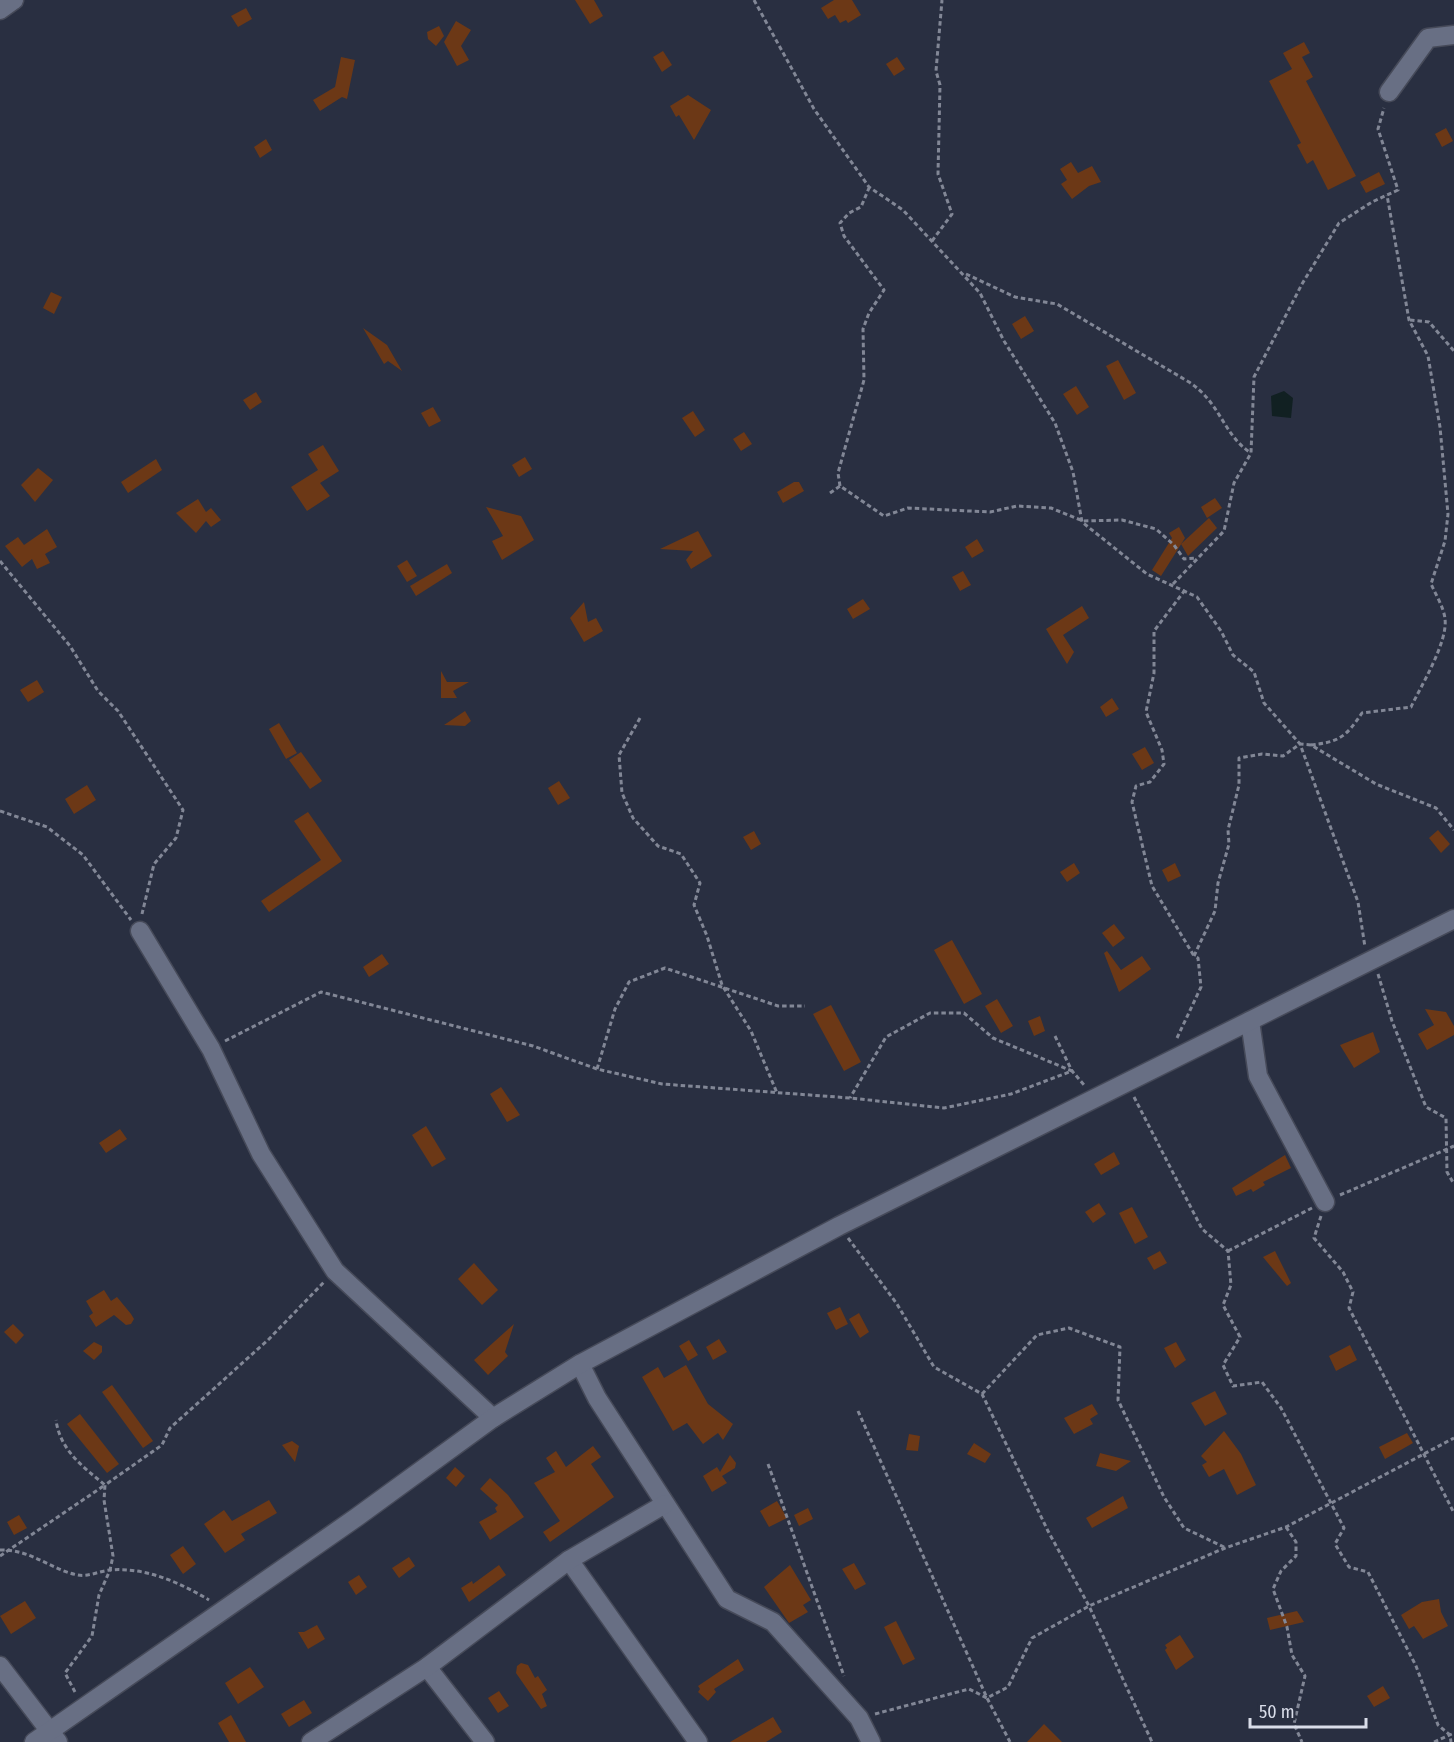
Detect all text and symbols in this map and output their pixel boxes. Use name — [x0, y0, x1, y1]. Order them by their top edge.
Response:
scale bar — [1250, 1691, 1366, 1729]
text: 50 m — [1259, 1701, 1295, 1723]

